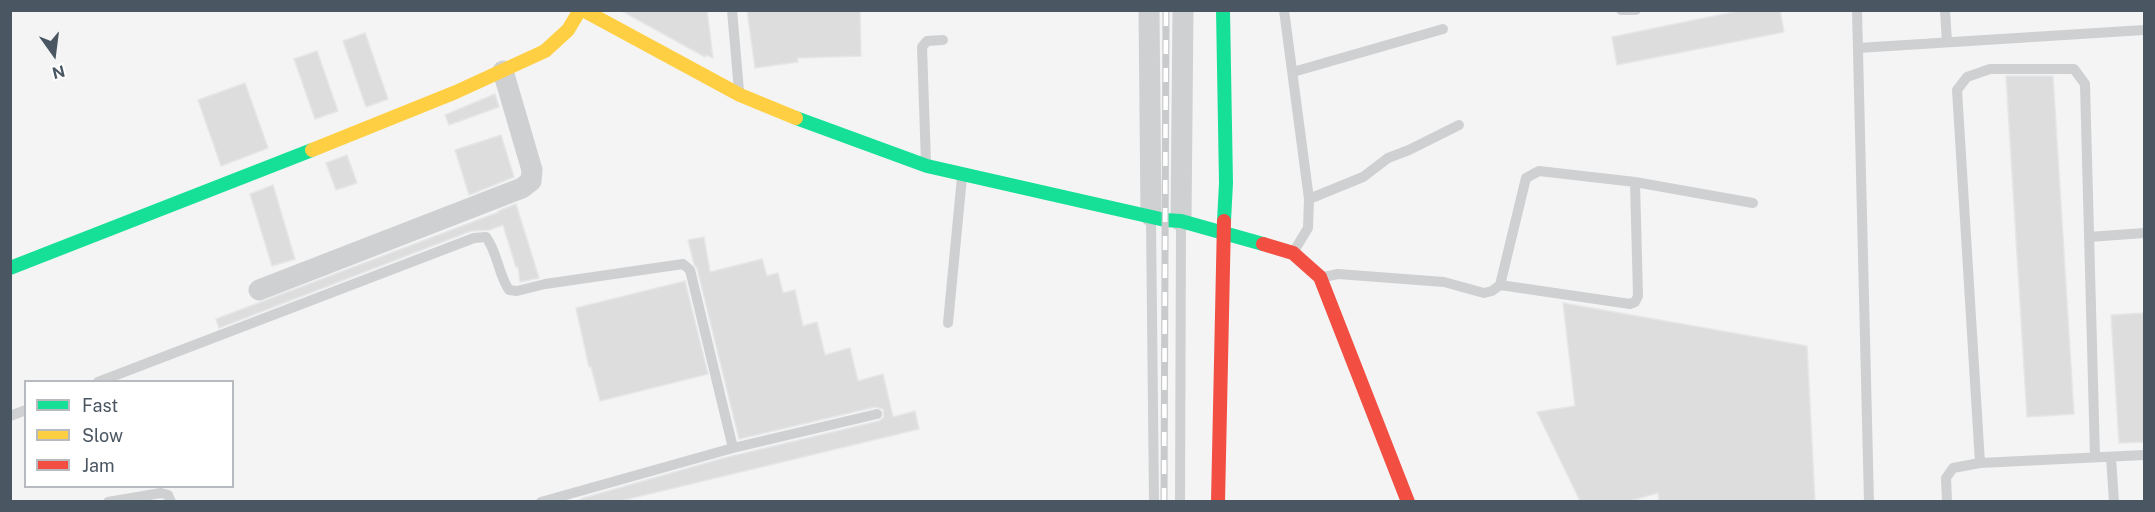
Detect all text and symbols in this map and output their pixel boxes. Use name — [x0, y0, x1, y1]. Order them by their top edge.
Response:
north arrow — [24, 24, 84, 84]
text: N — [50, 61, 67, 83]
legend — [24, 380, 234, 488]
text: Fast — [82, 395, 118, 416]
text: Slow — [82, 425, 123, 446]
text: Jam — [82, 455, 115, 476]

